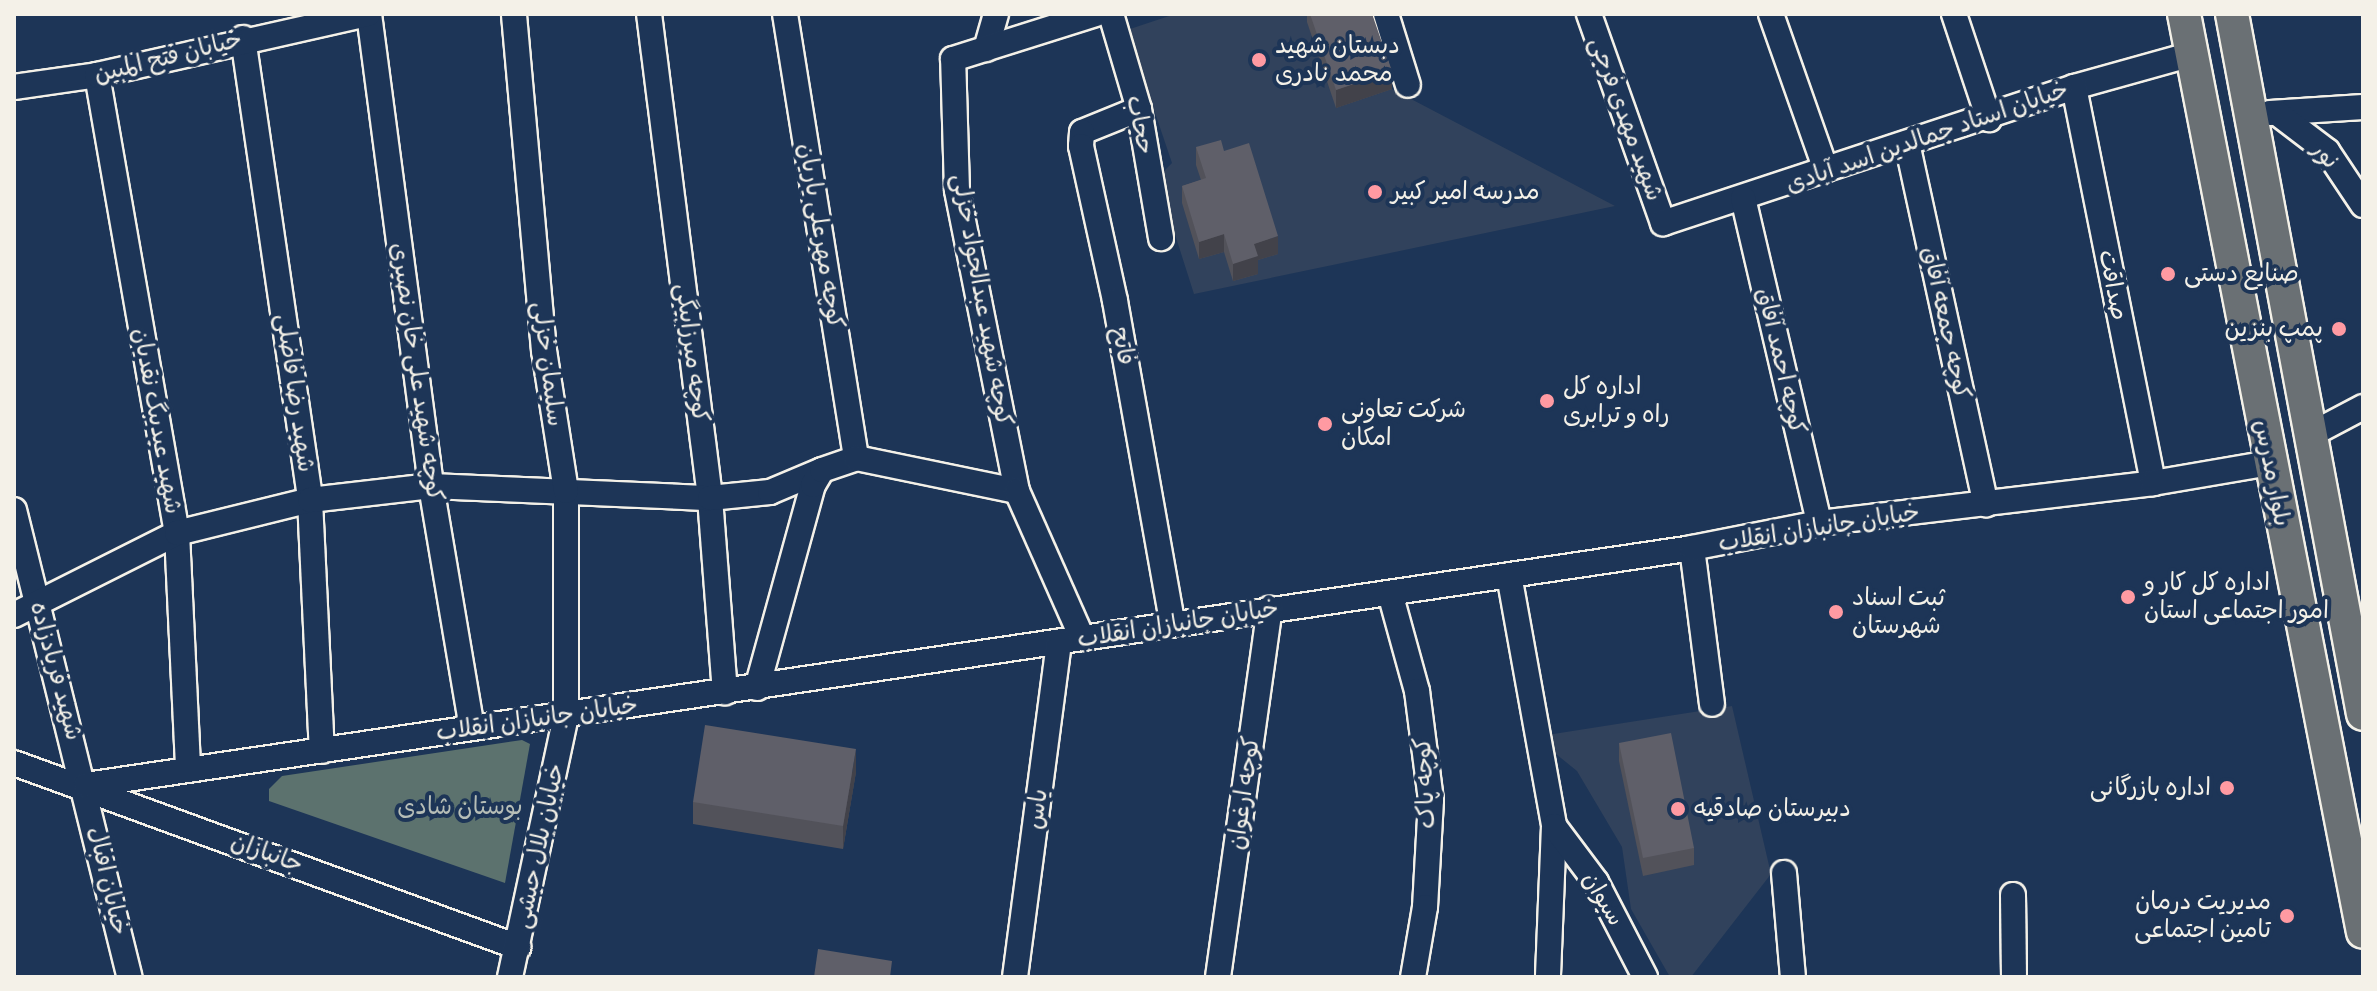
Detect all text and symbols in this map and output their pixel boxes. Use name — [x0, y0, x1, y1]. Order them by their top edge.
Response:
street label: خیابان فتح المبین — [91, 25, 245, 89]
place label: دبستان شهید محمد نادری — [1275, 32, 1400, 88]
street label: شهید مهدی فرجی — [1583, 33, 1669, 205]
marker: دبستان شهید محمد نادری — [1250, 51, 1268, 69]
street label: خیابان استاد جمالدین اسد آبادی — [1782, 75, 2072, 199]
street label: حجاب — [1120, 93, 1160, 157]
street label: نور — [2305, 135, 2345, 175]
street label: کوچه مهرعلی یاریان — [792, 141, 850, 331]
street label: کوچه شهید عبدالجواد خزلی — [946, 172, 1018, 428]
place label: مدرسه امیر کبیر — [1391, 178, 1540, 206]
marker: مدرسه امیر کبیر — [1366, 183, 1384, 201]
street label: کوچه شهید علی خان نصیری — [385, 241, 449, 503]
street label: کوچه جمعه آفاق — [1916, 244, 1976, 402]
street label: صداقت — [2092, 247, 2134, 323]
place label: صنایع دستی — [2184, 260, 2299, 288]
marker: صنایع دستی — [2159, 265, 2177, 283]
street label: کوچه میرزابیگی — [669, 282, 715, 424]
street label: کوچه احمد آفاق — [1750, 285, 1812, 437]
street label: سلیمان خزلی — [526, 300, 570, 428]
street label: شهید رضا فاضلی — [270, 312, 320, 474]
place label: پمپ بنزین — [2225, 315, 2323, 343]
marker: پمپ بنزین — [2330, 320, 2348, 338]
street label: فاتح — [1105, 325, 1141, 367]
street label: شهید عیدیبگ نقدیان — [126, 326, 188, 516]
place label: اداره کل راه و ترابری — [1563, 373, 1670, 429]
marker: اداره کل راه و ترابری — [1538, 392, 1556, 410]
place label: شرکت تعاونی امکان — [1341, 396, 1466, 452]
marker: شرکت تعاونی امکان — [1316, 415, 1334, 433]
street label: بلوار مدرس — [2248, 417, 2296, 529]
street label: خیابان جانبازان انقلاب — [1716, 498, 1922, 558]
place label: اداره کل کار و امور اجتماعی استان — [2144, 569, 2329, 625]
place label: ثبت اسناد شهرستان — [1852, 584, 1945, 640]
marker: اداره کل کار و امور اجتماعی استان — [2119, 588, 2137, 606]
street label: خیابان جانبازان انقلاب — [1075, 594, 1281, 654]
street label: شهید فریادزاده — [24, 599, 88, 743]
marker: ثبت اسناد شهرستان — [1827, 603, 1845, 621]
street label: خیابان جانبازان انقلاب — [434, 691, 640, 747]
street label: کوچه ارغوان — [1222, 734, 1266, 852]
street label: کوچه پاک — [1408, 736, 1442, 830]
street label: خیابان بلال حبشی — [507, 761, 571, 931]
place label: اداره بازرگانی — [2090, 774, 2211, 802]
marker: اداره بازرگانی — [2218, 779, 2236, 797]
street label: یاس — [1020, 787, 1054, 831]
park label: بوستان شادی — [397, 793, 523, 821]
place label: دبیرستان صادقیه — [1694, 795, 1851, 823]
marker: دبیرستان صادقیه — [1669, 800, 1687, 818]
street label: خیابان اقبال — [82, 824, 134, 938]
street label: جانبازان — [227, 827, 307, 879]
street label: سیوان — [1576, 867, 1630, 931]
place label: مدیریت درمان تامین اجتماعی — [2134, 888, 2271, 944]
marker: مدیریت درمان تامین اجتماعی — [2278, 907, 2296, 925]

